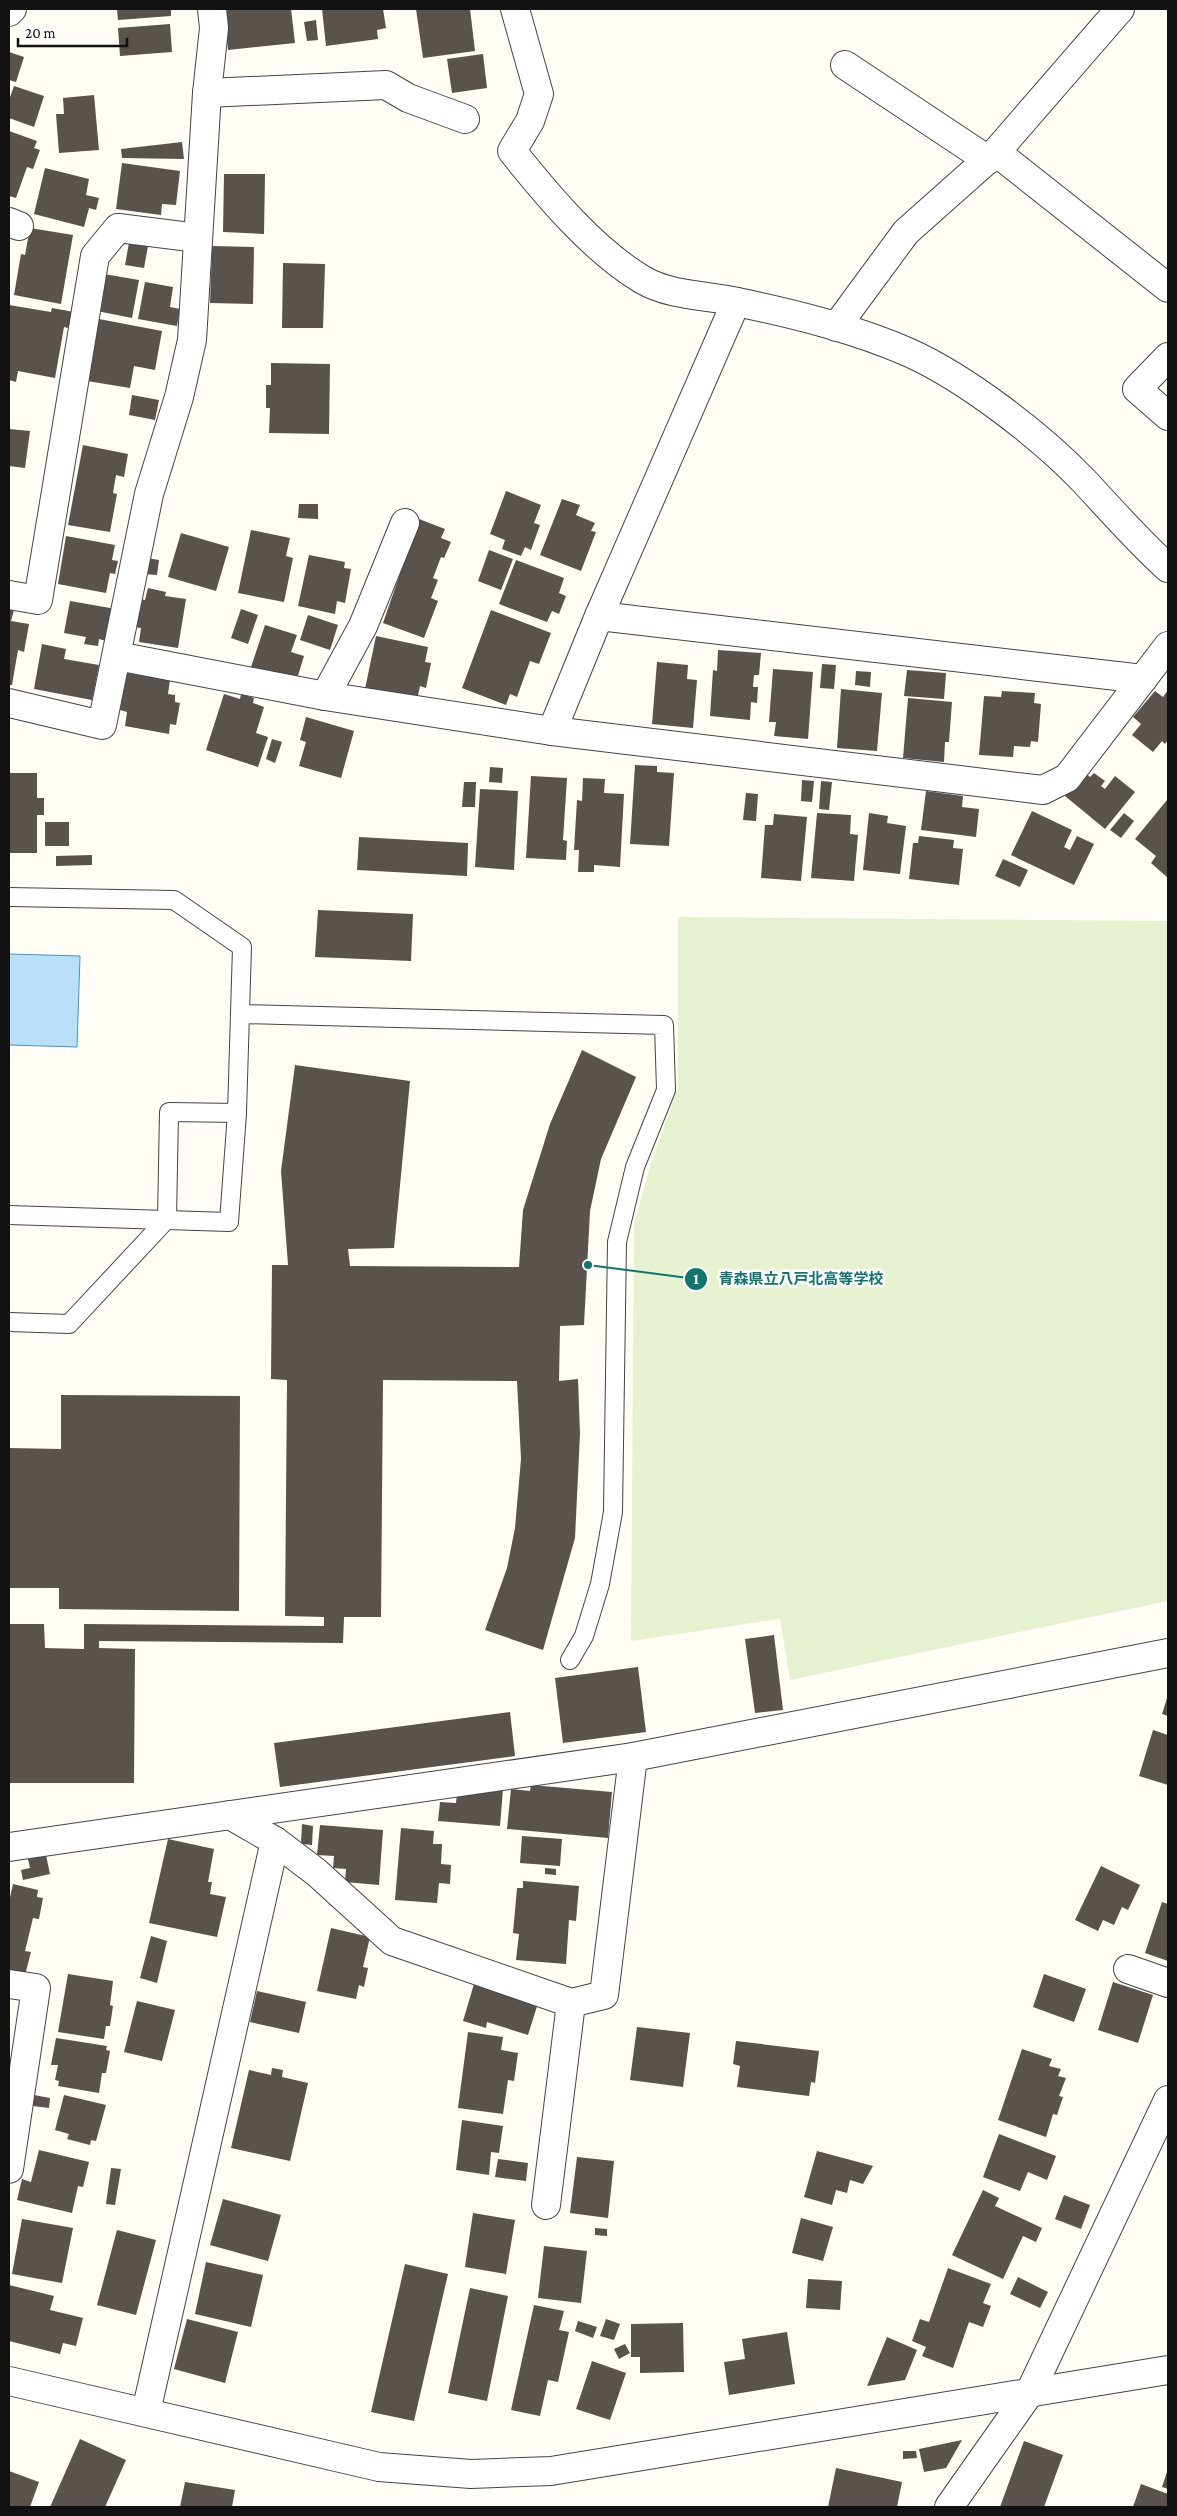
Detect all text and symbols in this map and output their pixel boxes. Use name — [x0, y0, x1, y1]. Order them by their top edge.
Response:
scale bar — [18, 15, 126, 47]
text: 20 m — [25, 25, 56, 41]
callout: 青森県立八戸北高等学校 — [683, 1264, 893, 1294]
text: 1 — [693, 1271, 699, 1287]
text: 青森県立八戸北高等学校 — [718, 1271, 884, 1287]

